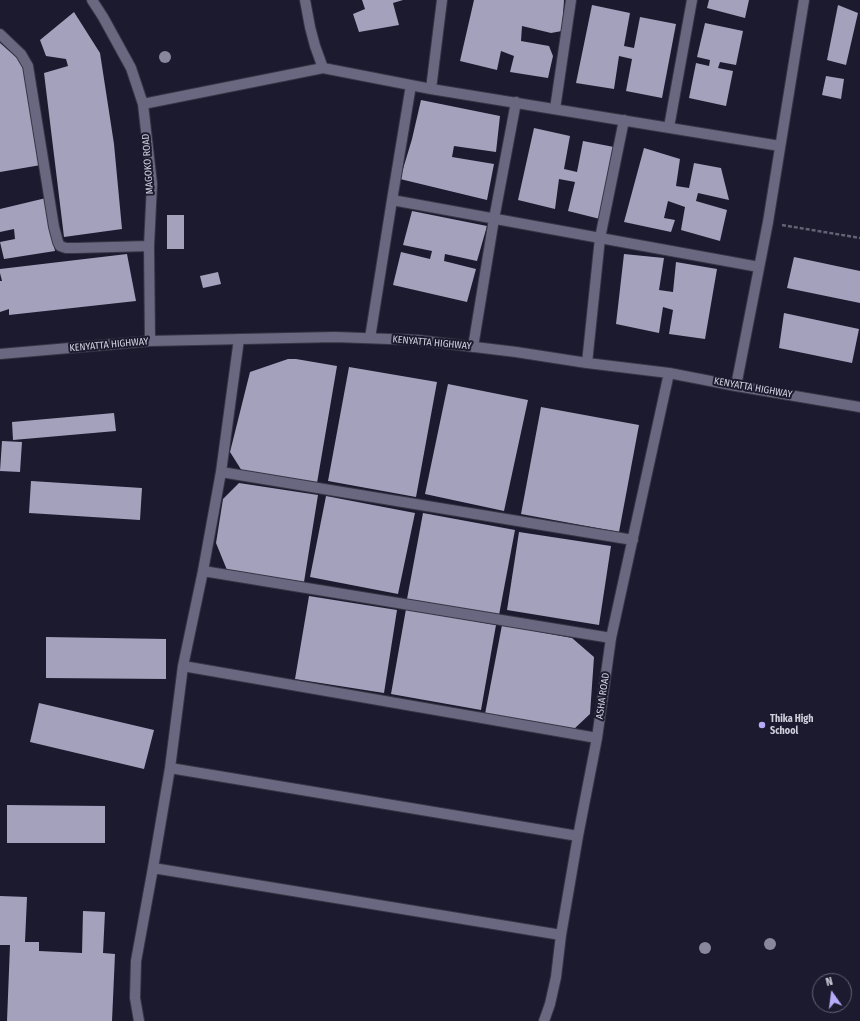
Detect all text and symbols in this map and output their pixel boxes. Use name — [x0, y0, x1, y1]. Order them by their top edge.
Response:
street label: MAGOKO ROAD — [140, 133, 156, 195]
street label: KENYATTA HIGHWAY — [392, 334, 472, 352]
street label: KENYATTA HIGHWAY — [69, 336, 149, 354]
street label: KENYATTA HIGHWAY — [713, 375, 793, 401]
street label: ASHA ROAD — [594, 672, 612, 720]
place label: Thika High School — [770, 713, 814, 736]
marker: Thika High School — [757, 720, 767, 730]
north arrow — [812, 973, 852, 1013]
text: N — [824, 975, 834, 989]

